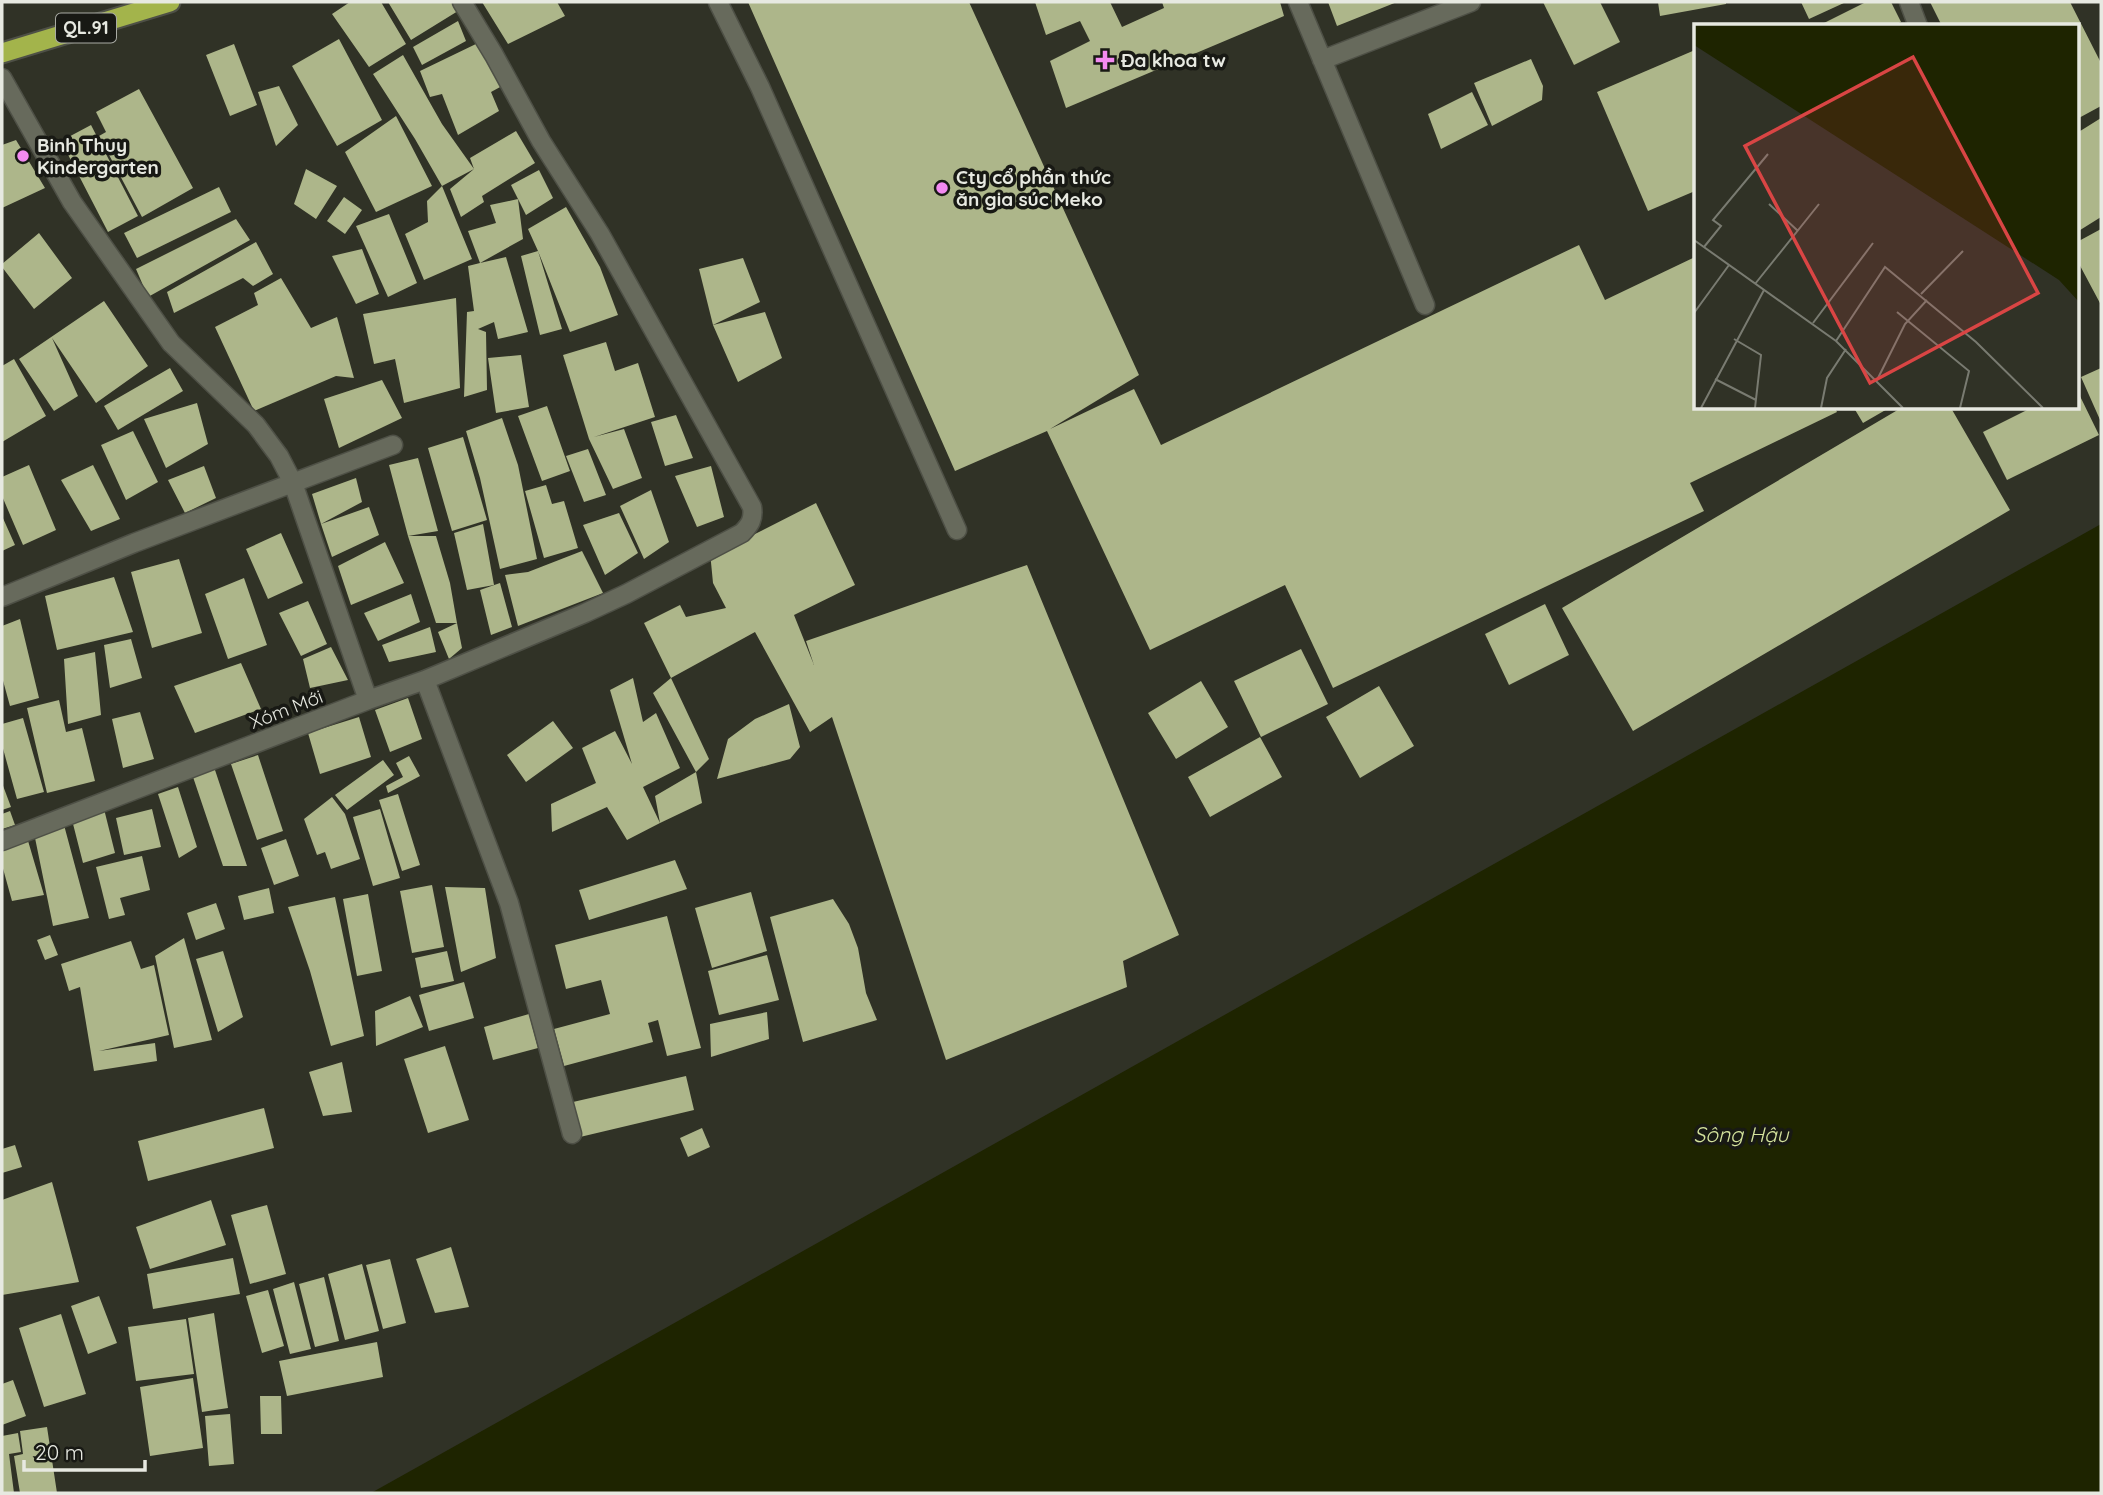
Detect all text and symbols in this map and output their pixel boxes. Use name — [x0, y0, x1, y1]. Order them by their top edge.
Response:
road number: QL.91 — [56, 13, 116, 42]
inset map — [1694, 24, 2078, 410]
place label: Đa khoa tw — [1120, 48, 1226, 72]
marker: Đa khoa tw — [1095, 50, 1115, 70]
place label: Binh Thuy Kindergarten — [37, 133, 159, 179]
marker: Binh Thuy Kindergarten — [15, 148, 31, 164]
place label: Cty cổ phần thức ăn gia súc Meko — [956, 165, 1111, 211]
marker: Cty cổ phần thức ăn gia súc Meko — [934, 180, 950, 196]
street label: Xóm Mới — [246, 684, 326, 734]
water label: Sông Hậu — [1693, 1121, 1790, 1147]
scale bar — [24, 1428, 145, 1472]
text: 20 m — [35, 1439, 84, 1465]

